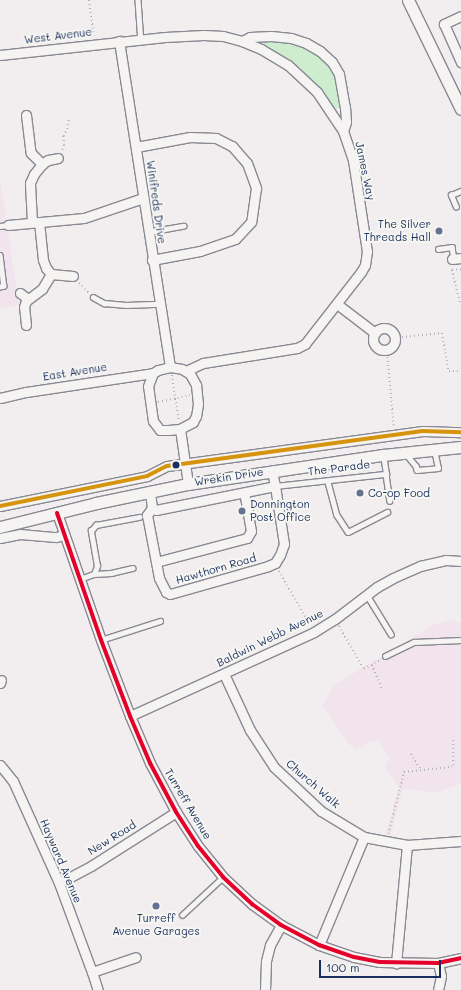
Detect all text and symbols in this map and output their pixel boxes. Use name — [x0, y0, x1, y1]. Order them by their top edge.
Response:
street label: West Avenue — [23, 25, 93, 47]
street label: James Way — [352, 140, 378, 202]
street label: Winifreds Drive — [144, 159, 168, 245]
place label: The Silver Threads Hall — [363, 218, 431, 244]
marker: The Silver Threads Hall — [434, 226, 444, 236]
street label: East Avenue — [42, 360, 108, 384]
street label: The Parade — [307, 458, 371, 478]
unlabelled marker — [171, 460, 181, 470]
street label: Wrekin Drive — [193, 465, 265, 489]
place label: Co-op Food — [368, 486, 430, 500]
marker: Co-op Food — [355, 488, 365, 498]
place label: Donnington Post Office — [250, 498, 311, 524]
marker: Donnington Post Office — [237, 506, 247, 516]
street label: Hawthorn Road — [174, 551, 258, 587]
street label: Baldwin Webb Avenue — [215, 606, 325, 670]
street label: Church Walk — [283, 757, 343, 811]
street label: Turreff Avenue — [162, 766, 214, 842]
street label: Hayward Avenue — [37, 817, 85, 905]
street label: New Road — [85, 818, 139, 858]
marker: Turreff Avenue Garages — [151, 901, 161, 911]
place label: Turreff Avenue Garages — [112, 912, 200, 938]
scale bar — [321, 952, 443, 978]
text: 100 m — [326, 959, 360, 975]

